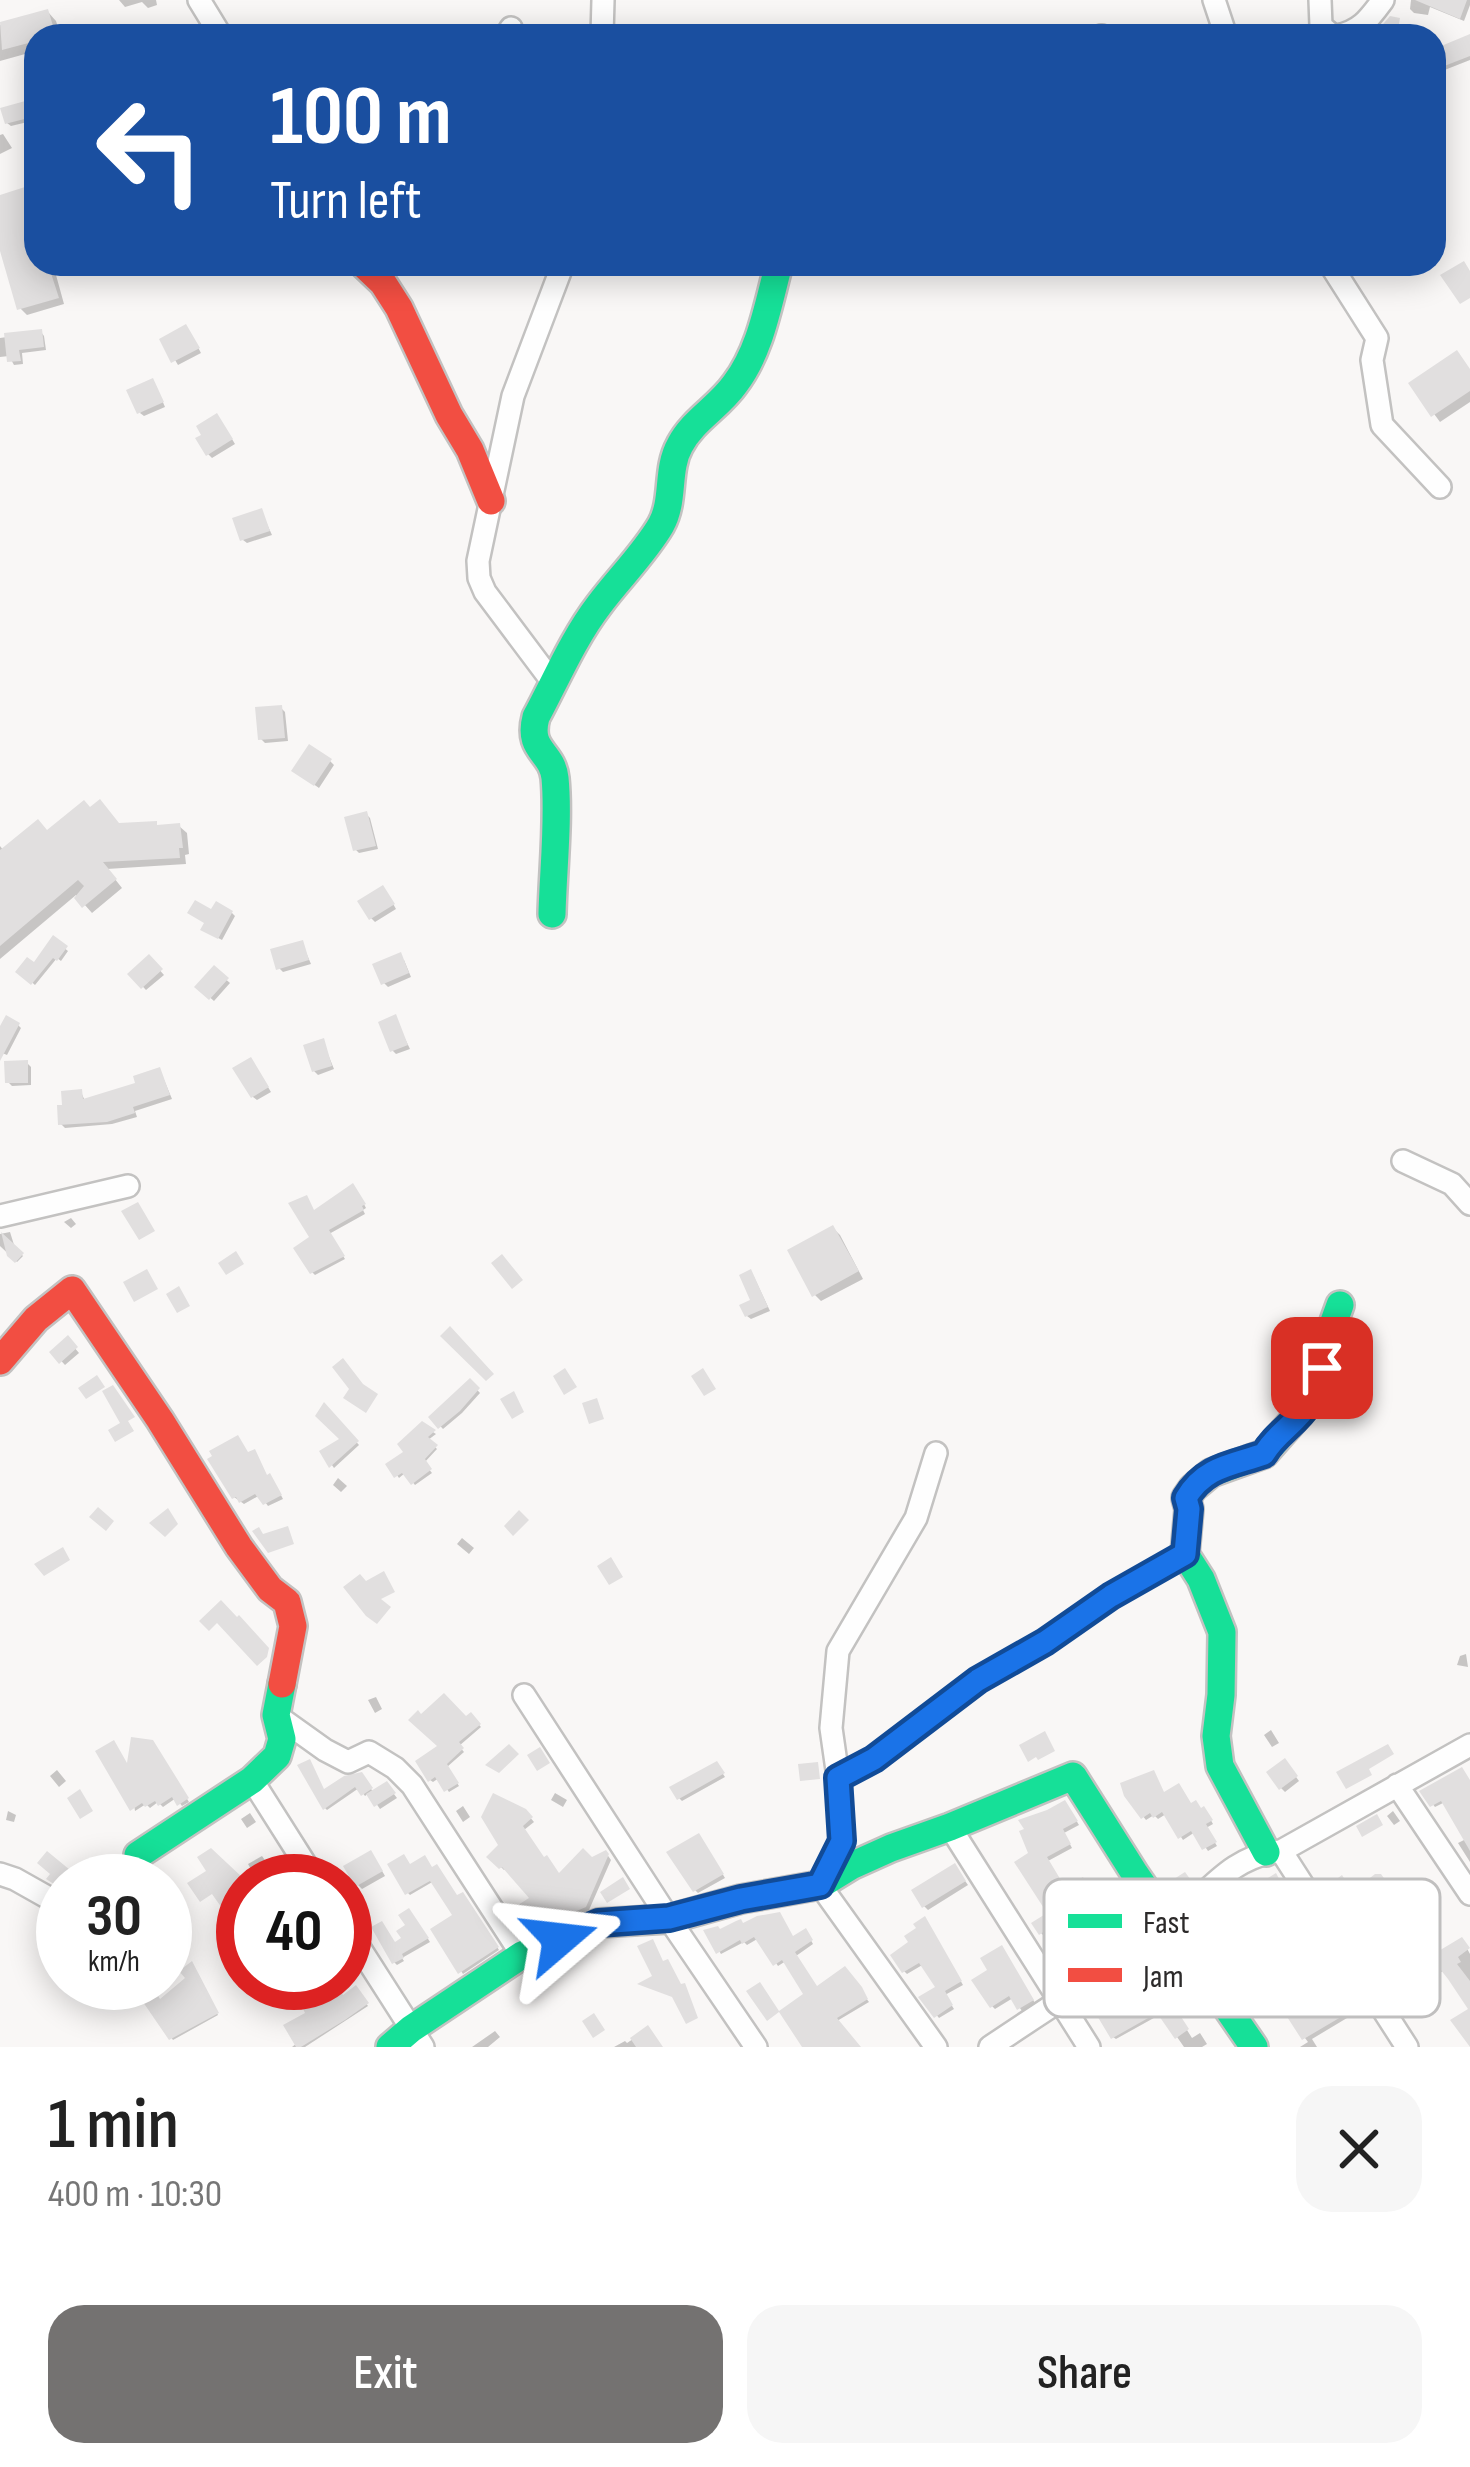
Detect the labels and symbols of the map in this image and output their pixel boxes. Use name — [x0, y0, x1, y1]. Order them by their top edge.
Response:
pin — [1271, 1317, 1373, 1419]
speed limit sign: 40 — [216, 1854, 372, 2010]
position arrow — [497, 1876, 623, 2002]
legend — [1044, 1879, 1440, 2017]
text: Fast — [1143, 1903, 1190, 1943]
text: Jam — [1142, 1957, 1184, 1997]

